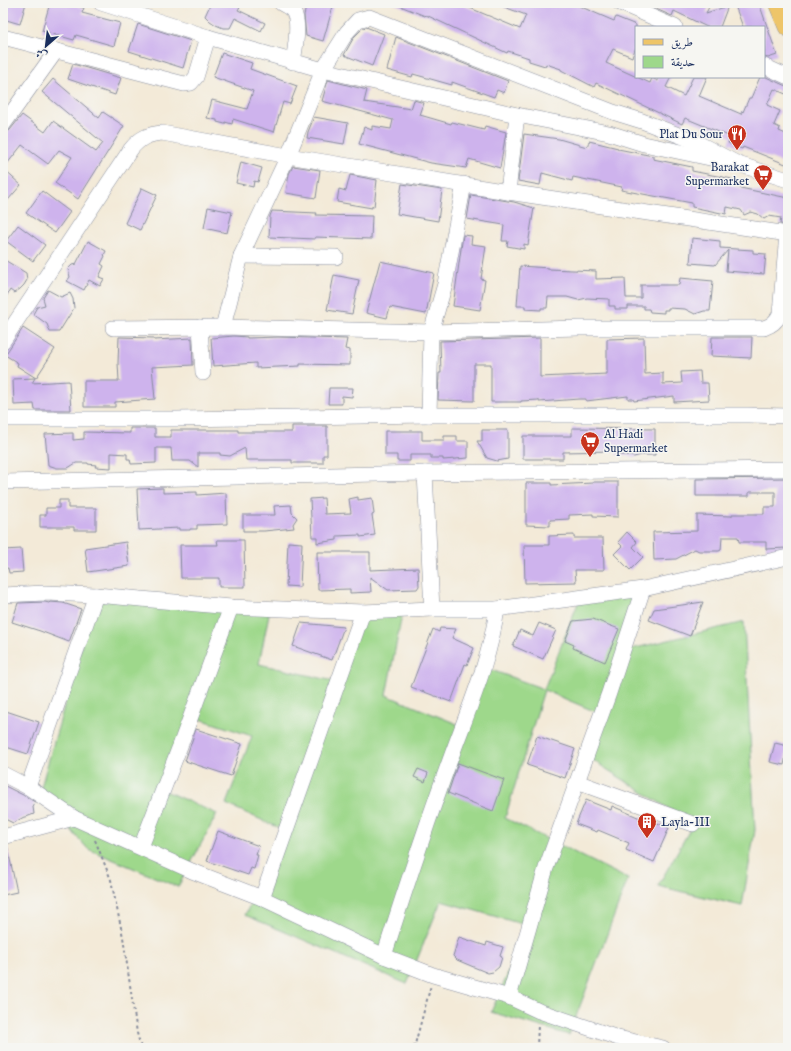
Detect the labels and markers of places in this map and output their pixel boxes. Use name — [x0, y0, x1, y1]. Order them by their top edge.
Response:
restaurant icon: Plat Du Sour — [726, 123, 748, 151]
place label: Plat Du Sour — [659, 127, 724, 142]
place label: Barakat Supermarket — [685, 160, 749, 190]
supermarket icon: Barakat Supermarket — [752, 163, 774, 191]
place label: Al Hadi Supermarket — [603, 427, 668, 457]
supermarket icon: Al Hadi Supermarket — [579, 430, 601, 458]
building icon: Layla-III — [636, 811, 658, 839]
place label: Layla-III — [661, 815, 710, 830]

